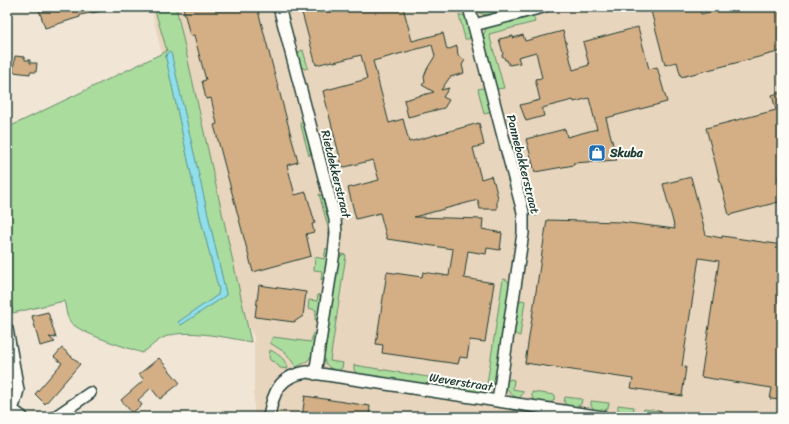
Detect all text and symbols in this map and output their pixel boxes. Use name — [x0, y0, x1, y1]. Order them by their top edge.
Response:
street label: Pannebakkerstraat — [500, 112, 546, 216]
street label: Rietdekkerstraat — [314, 128, 358, 221]
place label: Skuba — [609, 142, 644, 164]
shop icon: Skuba — [587, 143, 607, 163]
street label: Weverstraat — [428, 366, 496, 398]

